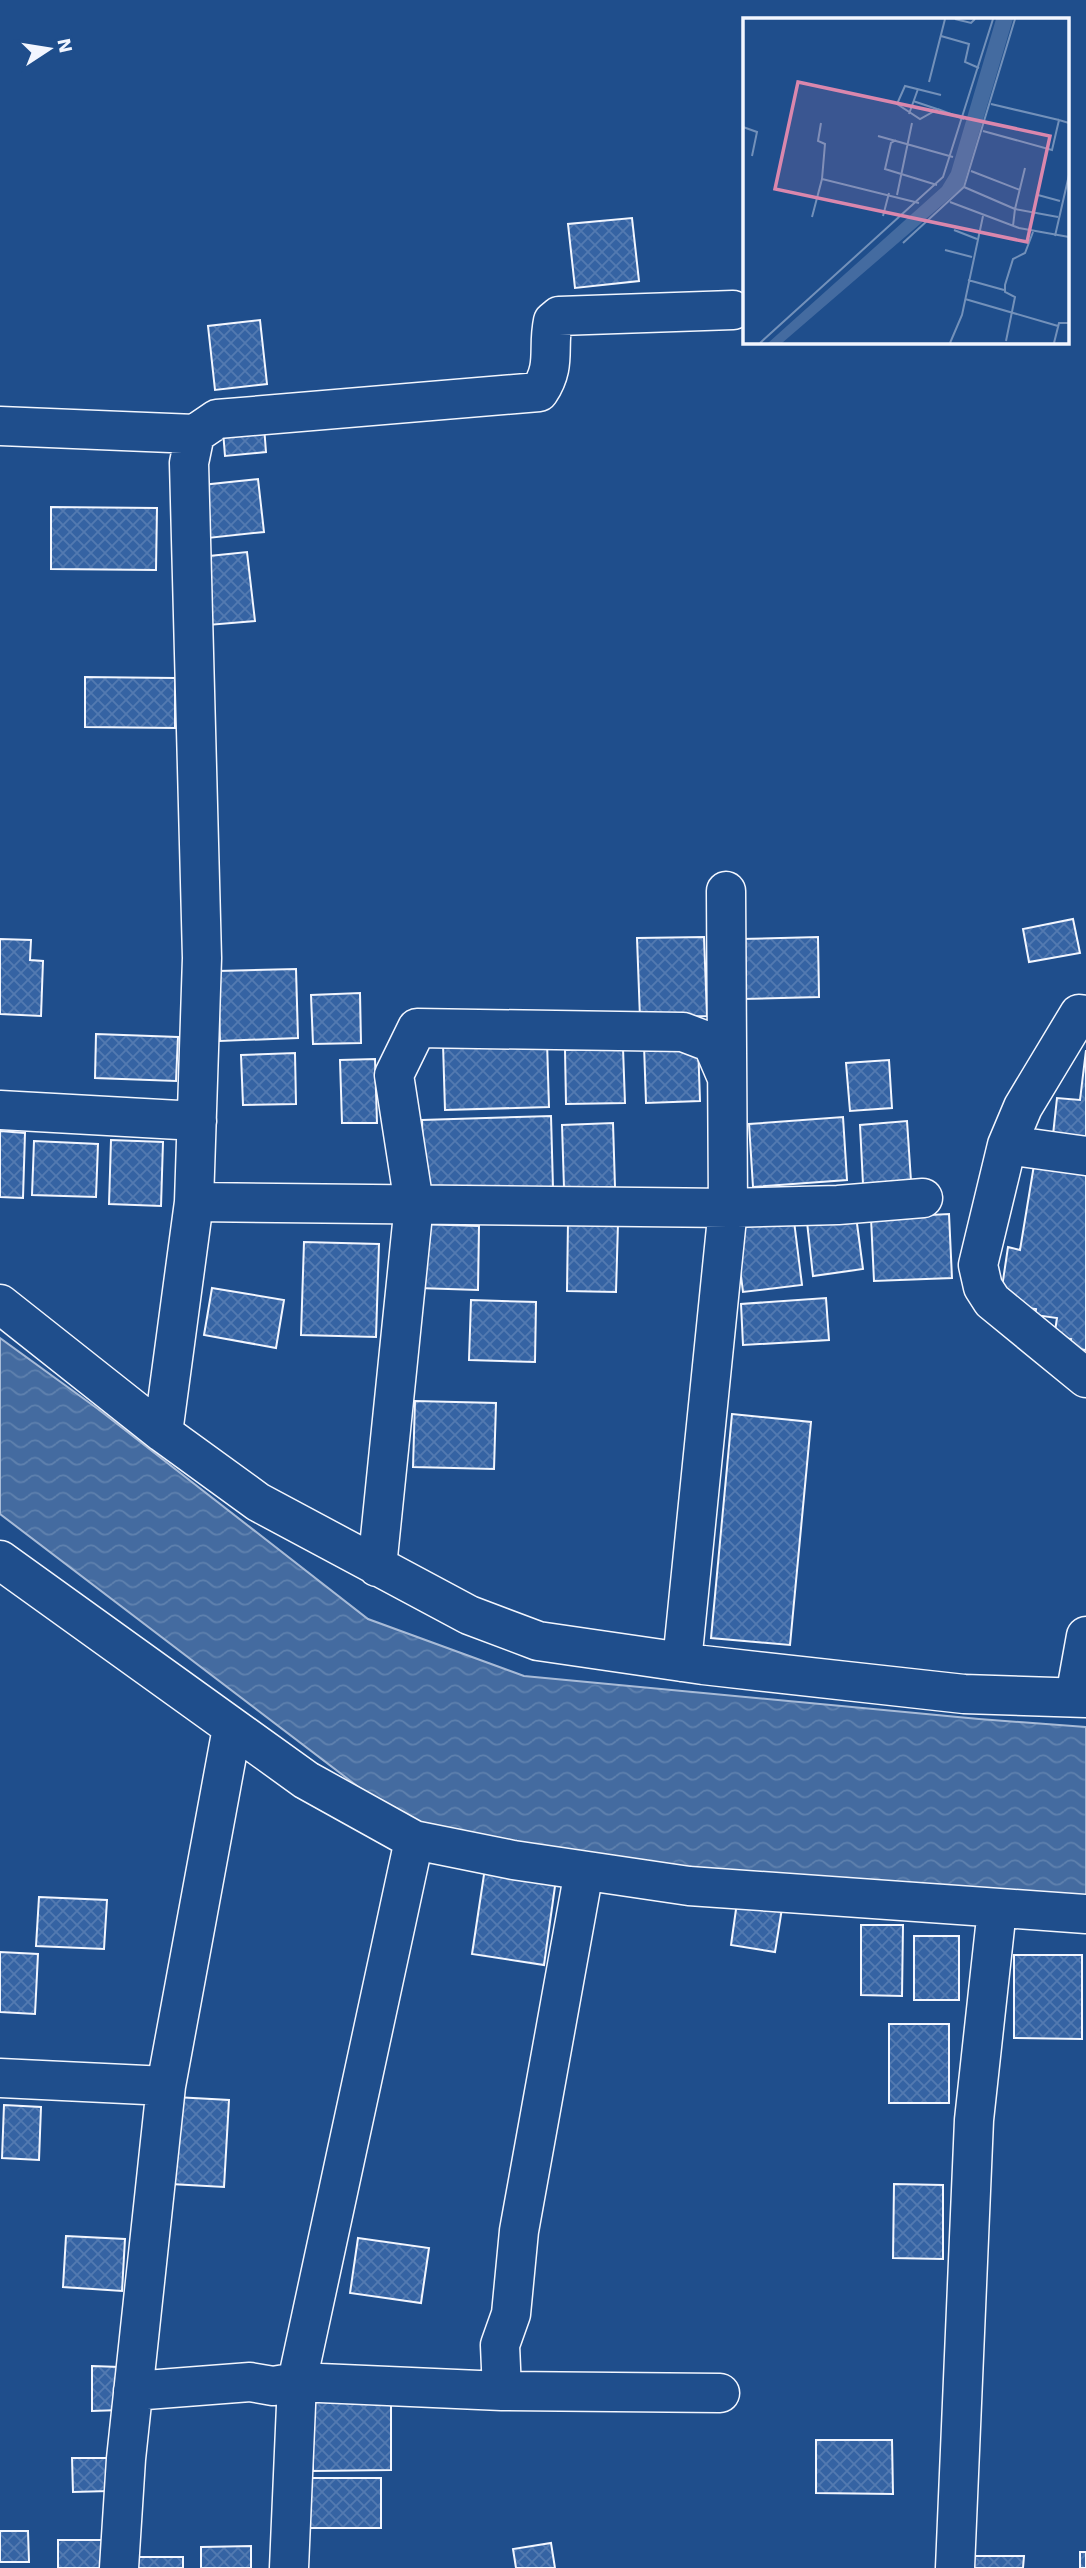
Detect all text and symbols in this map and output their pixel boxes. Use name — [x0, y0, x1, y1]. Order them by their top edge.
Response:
north arrow — [14, 14, 84, 84]
inset map — [743, 18, 1068, 343]
text: N — [52, 36, 78, 55]

